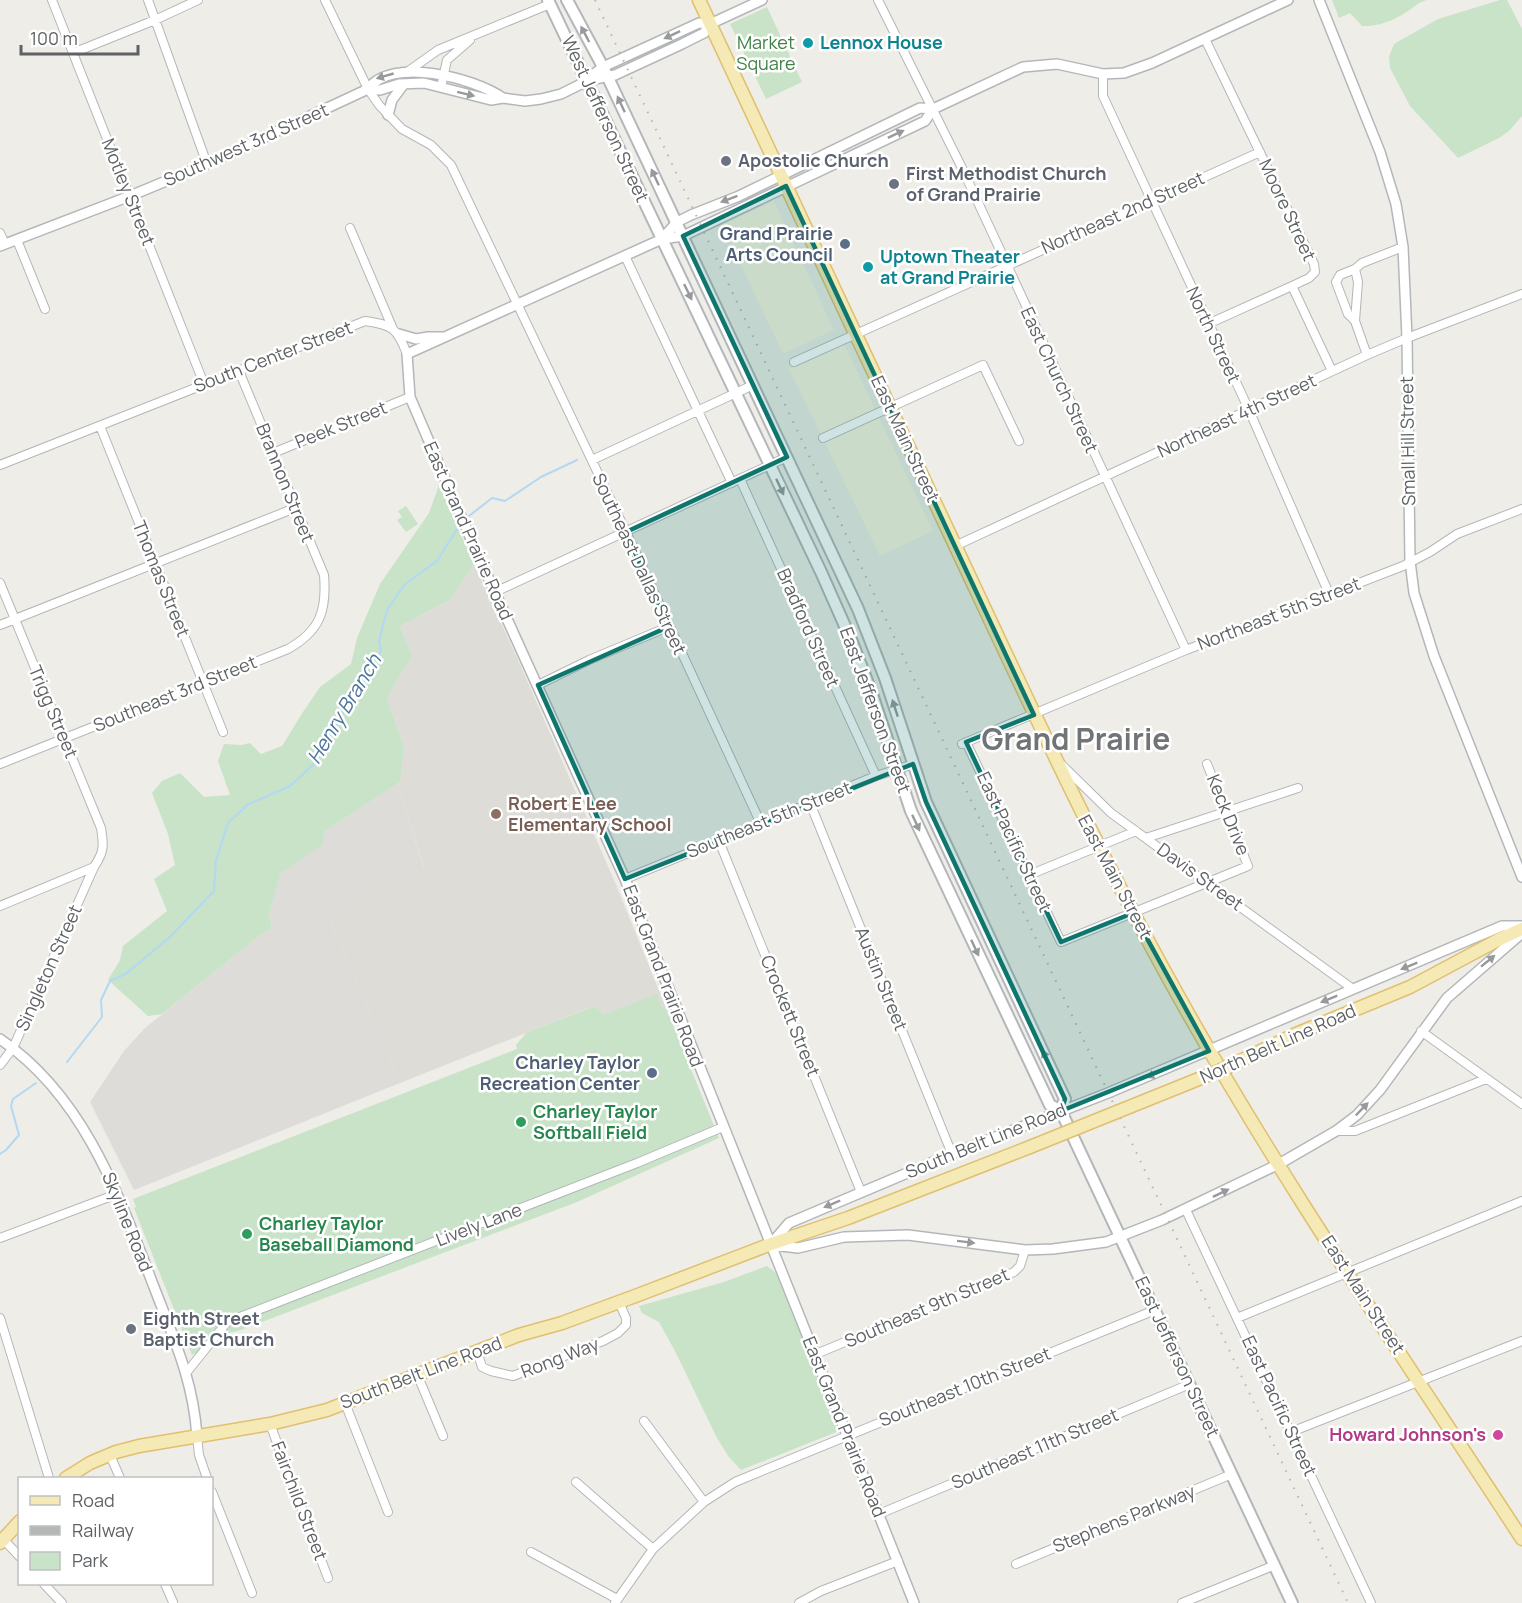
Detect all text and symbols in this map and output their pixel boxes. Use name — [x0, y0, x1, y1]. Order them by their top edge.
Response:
scale bar — [21, 18, 138, 56]
one-way arrow — [580, 25, 590, 42]
text: 100 m — [30, 26, 78, 50]
park label: Market Square — [736, 30, 796, 75]
place label: Lennox House — [820, 30, 943, 54]
one-way arrow — [663, 31, 680, 40]
street label: West Jefferson Street — [557, 32, 655, 206]
marker: Lennox House — [801, 36, 815, 50]
one-way arrow — [376, 72, 394, 81]
one-way arrow — [456, 89, 475, 99]
one-way arrow — [616, 96, 625, 113]
street label: Southwest 3rd Street — [159, 97, 332, 191]
one-way arrow — [888, 130, 905, 139]
street label: Motley Street — [97, 135, 161, 249]
place label: Apostolic Church — [738, 148, 889, 172]
marker: Apostolic Church — [719, 154, 733, 168]
street label: Moore Street — [1254, 155, 1322, 264]
place label: First Methodist Church of Grand Prairie — [906, 161, 1107, 206]
street label: Northeast 2nd Street — [1037, 165, 1208, 259]
one-way arrow — [651, 168, 660, 185]
marker: First Methodist Church of Grand Prairie — [887, 177, 901, 191]
one-way arrow — [720, 195, 738, 205]
place label: Grand Prairie Arts Council — [720, 221, 833, 266]
marker: Grand Prairie Arts Council — [838, 237, 852, 251]
place label: Uptown Theater at Grand Prairie — [880, 244, 1020, 289]
marker: Uptown Theater at Grand Prairie — [861, 260, 875, 274]
street label: North Street — [1181, 282, 1247, 387]
one-way arrow — [683, 283, 692, 300]
street label: East Church Street — [1016, 303, 1104, 456]
street label: South Center Street — [190, 315, 355, 397]
street label: Northeast 4th Street — [1153, 368, 1320, 463]
street label: East Main Street — [866, 371, 946, 506]
street label: Small Hill Street — [1394, 376, 1420, 506]
street label: Peek Street — [291, 395, 390, 453]
street label: Brannon Street — [251, 420, 321, 546]
street label: East Grand Prairie Road — [419, 438, 519, 624]
street label: Southeast Dallas Street — [587, 469, 692, 658]
one-way arrow — [776, 478, 785, 495]
street label: Thomas Street — [128, 517, 196, 640]
street label: Bradford Street — [772, 564, 846, 691]
street label: Northeast 5th Street — [1194, 571, 1364, 655]
street label: East Jefferson Street — [835, 623, 917, 796]
water label: Henry Branch — [300, 648, 388, 769]
street label: Southeast 3rd Street — [89, 649, 260, 737]
street label: Trigg Street — [24, 662, 84, 762]
one-way arrow — [890, 699, 899, 717]
district label: Grand Prairie — [982, 718, 1170, 759]
street label: East Pacific Street — [972, 768, 1058, 916]
street label: Keck Drive — [1202, 771, 1256, 859]
street label: Southeast 5th Street — [683, 775, 855, 863]
place label: Robert E Lee Elementary School — [508, 791, 671, 836]
marker: Robert E Lee Elementary School — [489, 807, 503, 821]
street label: East Main Street — [1073, 810, 1159, 943]
one-way arrow — [912, 814, 921, 831]
street label: Davis Street — [1153, 837, 1248, 916]
street label: East Grand Prairie Road — [618, 881, 710, 1070]
street label: Singleton Street — [9, 901, 87, 1035]
street label: Austin Street — [850, 923, 914, 1034]
one-way arrow — [971, 940, 980, 957]
street label: Crockett Street — [756, 951, 826, 1080]
one-way arrow — [1481, 956, 1496, 968]
one-way arrow — [1399, 961, 1417, 971]
one-way arrow — [1319, 994, 1337, 1004]
street label: North Belt Line Road — [1196, 998, 1359, 1088]
one-way arrow — [1041, 1049, 1050, 1066]
place label: Charley Taylor Recreation Center — [480, 1050, 640, 1095]
marker: Charley Taylor Recreation Center — [645, 1066, 659, 1080]
one-way arrow — [1146, 1069, 1164, 1079]
street label: South Belt Line Road — [902, 1097, 1070, 1183]
place label: Charley Taylor Softball Field — [533, 1099, 657, 1144]
one-way arrow — [1355, 1102, 1369, 1116]
marker: Charley Taylor Softball Field — [514, 1115, 528, 1129]
street label: Skyline Road — [97, 1168, 159, 1275]
one-way arrow — [1212, 1188, 1229, 1197]
street label: Lively Lane — [432, 1197, 525, 1251]
one-way arrow — [823, 1200, 840, 1209]
place label: Charley Taylor Baseball Diamond — [259, 1211, 414, 1256]
marker: Charley Taylor Baseball Diamond — [240, 1227, 254, 1241]
street label: East Main Street — [1316, 1230, 1411, 1358]
one-way arrow — [956, 1238, 975, 1247]
street label: Southeast 9th Street — [841, 1262, 1013, 1353]
street label: East Jefferson Street — [1130, 1272, 1226, 1441]
place label: Eighth Street Baptist Church — [143, 1306, 274, 1351]
marker: Eighth Street Baptist Church — [124, 1322, 138, 1336]
street label: South Belt Line Road — [336, 1330, 505, 1414]
street label: Rong Way — [517, 1331, 603, 1383]
street label: East Pacific Street — [1237, 1332, 1323, 1480]
street label: East Grand Prairie Road — [798, 1333, 892, 1521]
street label: Southeast 10th Street — [875, 1341, 1054, 1432]
street label: Southeast 11th Street — [947, 1402, 1122, 1494]
place label: Howard Johnson's — [1329, 1422, 1486, 1446]
marker: Howard Johnson's — [1491, 1428, 1505, 1442]
street label: Fairchild Street — [266, 1438, 334, 1563]
legend — [18, 1477, 213, 1585]
street label: Stephens Parkway — [1049, 1478, 1199, 1558]
text: Road — [72, 1488, 115, 1512]
text: Railway — [72, 1518, 134, 1542]
text: Park — [72, 1548, 109, 1572]

